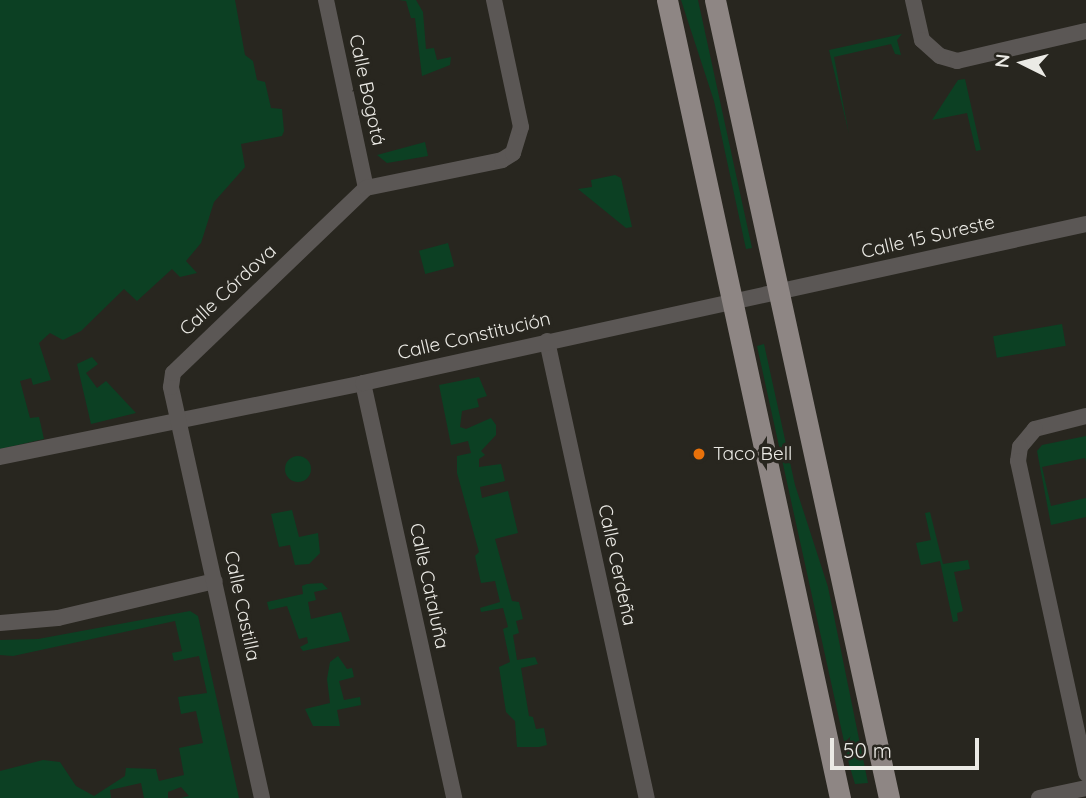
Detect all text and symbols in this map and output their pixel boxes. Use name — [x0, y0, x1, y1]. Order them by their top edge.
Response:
north arrow — [988, 28, 1058, 98]
street label: Calle Bogotá — [344, 32, 390, 148]
text: N — [989, 53, 1015, 69]
street label: Calle 15 Sureste — [859, 211, 997, 263]
street label: Calle Córdova — [175, 240, 281, 340]
street label: Calle Constitución — [395, 307, 553, 365]
place label: Taco Bell — [713, 443, 792, 465]
marker: Taco Bell — [691, 446, 707, 462]
street label: Calle Cerdeña — [593, 502, 641, 628]
street label: Calle Cataluña — [405, 521, 453, 651]
street label: Calle Castilla — [219, 549, 265, 663]
scale bar — [834, 724, 983, 768]
text: 50 m — [843, 737, 892, 763]

